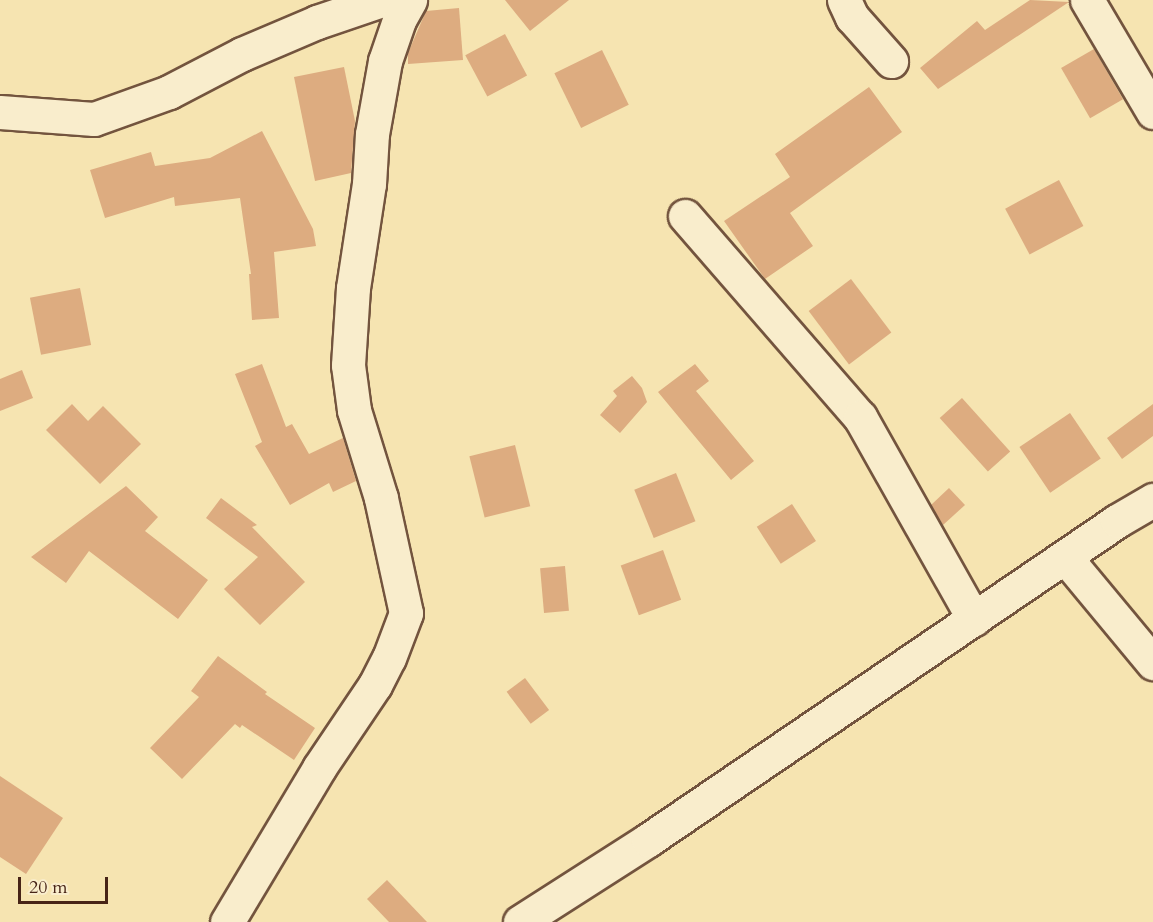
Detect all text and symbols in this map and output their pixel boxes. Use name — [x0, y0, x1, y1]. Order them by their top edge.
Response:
scale bar — [21, 865, 111, 903]
text: 20 m — [29, 875, 68, 900]

